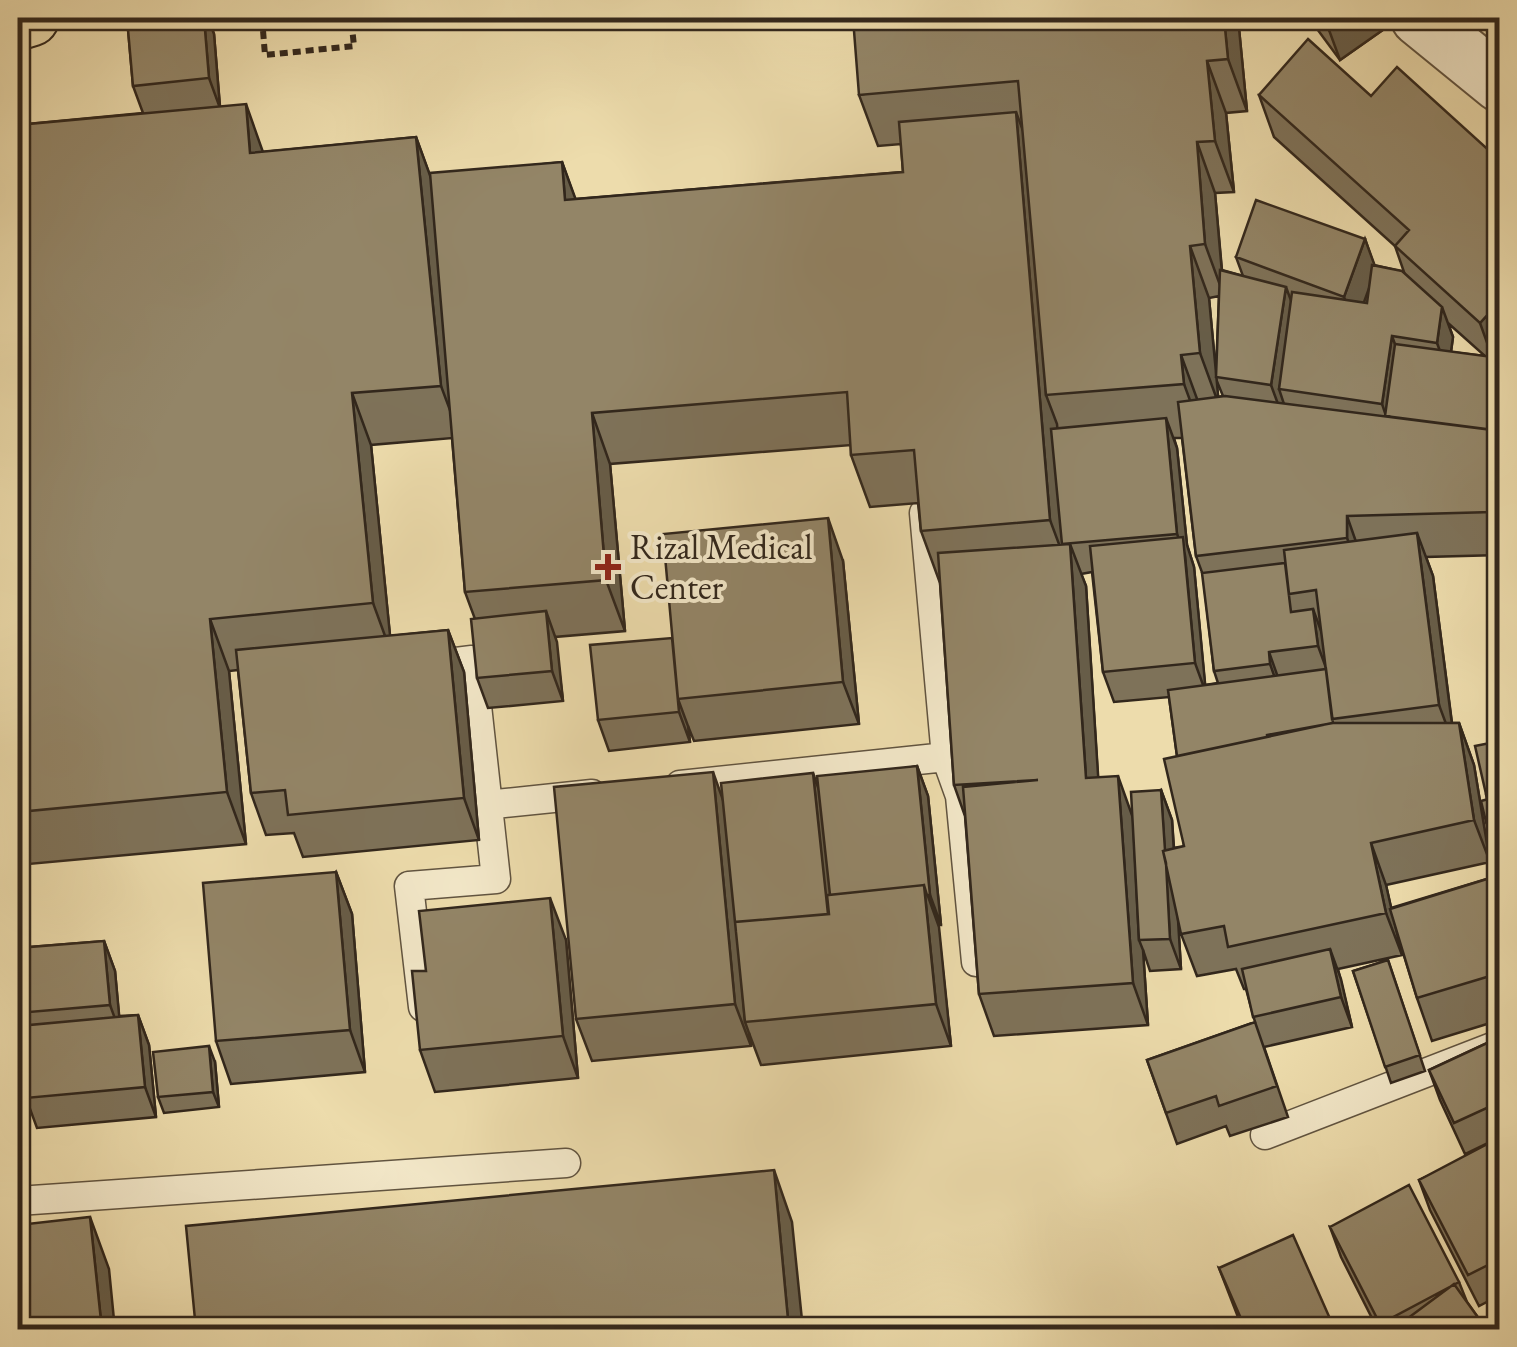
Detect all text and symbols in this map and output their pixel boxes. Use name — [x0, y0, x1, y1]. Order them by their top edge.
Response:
place label: Rizal Medical Center — [630, 524, 813, 609]
marker: Rizal Medical Center — [595, 554, 621, 580]

